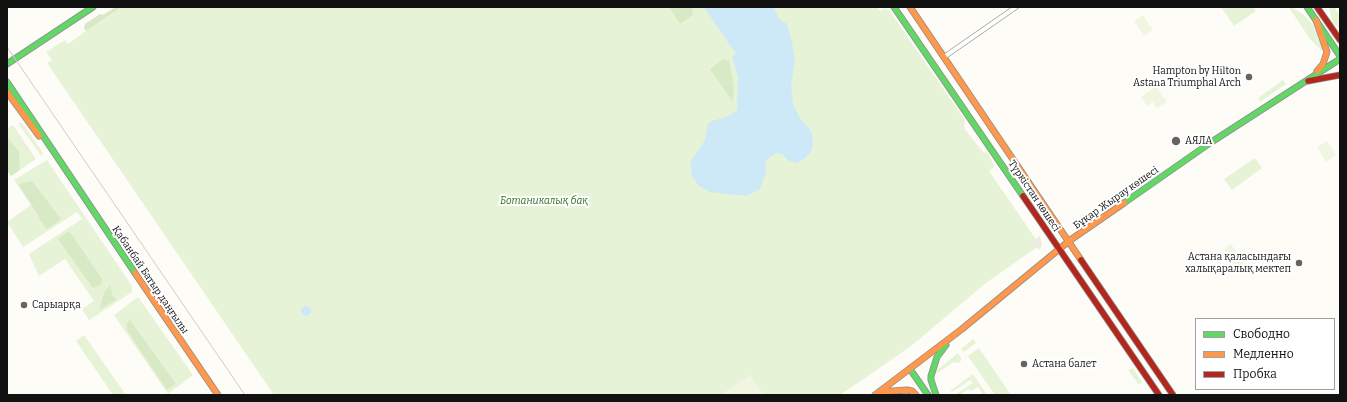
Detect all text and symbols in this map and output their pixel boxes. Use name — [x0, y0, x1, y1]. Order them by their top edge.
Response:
place label: Hampton by Hilton Astana Triumphal Arch — [1133, 65, 1241, 88]
marker: Hampton by Hilton Astana Triumphal Arch — [1244, 72, 1254, 82]
marker: АЯЛА — [1170, 135, 1182, 147]
place label: АЯЛА — [1185, 135, 1212, 147]
street label: Түркістан көшесі — [1006, 158, 1062, 234]
street label: Бұқар Жырау көшесі — [1071, 164, 1161, 232]
park label: Ботаникалық бақ — [500, 195, 588, 207]
street label: Қабанбай Батыр даңғылы — [109, 224, 191, 336]
place label: Астана қаласындағы халықаралық мектеп — [1185, 251, 1291, 274]
marker: Астана қаласындағы халықаралық мектеп — [1294, 258, 1304, 268]
place label: Сарыарқа — [32, 299, 81, 311]
marker: Сарыарқа — [19, 300, 29, 310]
legend — [1195, 318, 1335, 390]
text: Свободно — [1233, 327, 1290, 341]
text: Медленно — [1233, 347, 1294, 361]
place label: Астана балет — [1032, 358, 1096, 370]
marker: Астана балет — [1019, 359, 1029, 369]
text: Пробка — [1233, 367, 1277, 381]

